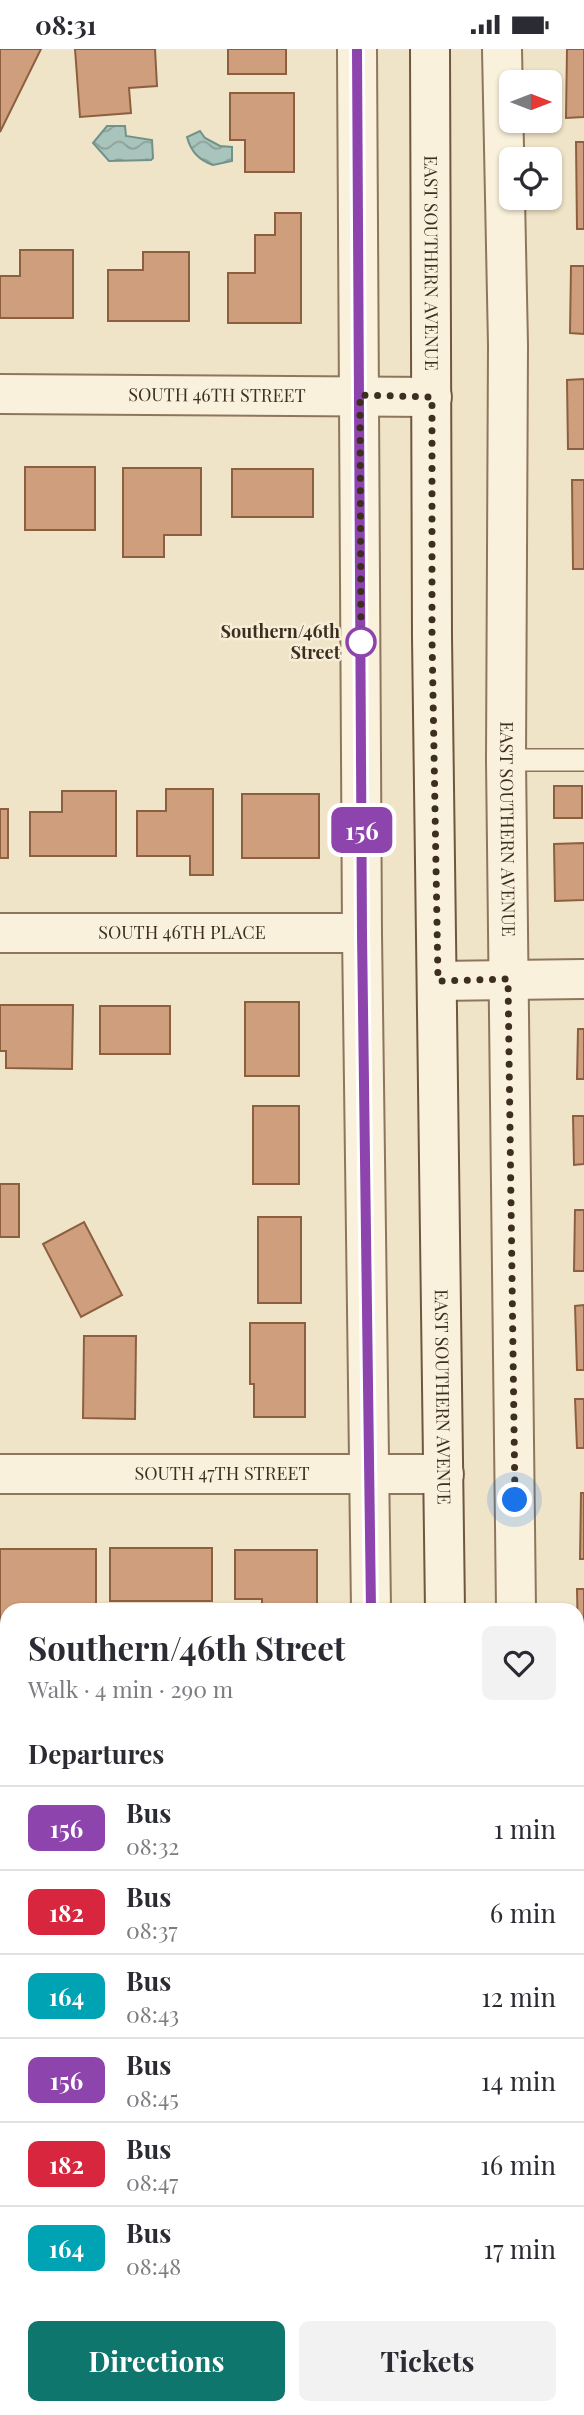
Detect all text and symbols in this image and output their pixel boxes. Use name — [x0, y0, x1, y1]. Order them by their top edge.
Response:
text: 08:31 — [35, 7, 97, 42]
north arrow — [499, 70, 562, 133]
map controls — [499, 70, 562, 210]
button: locate — [499, 147, 562, 210]
street label: EAST SOUTHERN AVENUE — [419, 155, 444, 371]
street label: SOUTH 46TH STREET — [128, 382, 306, 407]
place label: Southern/46th Street — [221, 619, 341, 664]
marker: Southern/46th Street — [346, 627, 376, 657]
street label: EAST SOUTHERN AVENUE — [495, 721, 521, 937]
line badge: 156 — [322, 807, 402, 853]
text: 156 — [345, 814, 379, 846]
street label: SOUTH 46TH PLACE — [98, 920, 266, 944]
street label: EAST SOUTHERN AVENUE — [430, 1289, 457, 1505]
street label: SOUTH 47TH STREET — [134, 1461, 310, 1485]
your location — [497, 1482, 532, 1517]
text: Southern/46th Street — [28, 1625, 345, 1669]
button: heart — [482, 1626, 556, 1700]
text: Walk · 4 min · 290 m — [28, 1673, 233, 1704]
text: Departures — [28, 1736, 164, 1771]
text: Bus — [126, 1795, 171, 1830]
text: 1 min — [494, 1811, 556, 1846]
text: 156 — [50, 1812, 83, 1844]
text: 08:32 — [126, 1830, 179, 1861]
text: Bus — [126, 1879, 171, 1914]
text: 6 min — [490, 1895, 556, 1930]
text: 182 — [49, 1896, 84, 1928]
text: 08:37 — [126, 1914, 178, 1945]
text: Bus — [126, 1963, 171, 1998]
text: 12 min — [481, 1979, 556, 2014]
text: 164 — [49, 1980, 84, 2012]
text: 08:43 — [126, 1998, 179, 2029]
text: Bus — [126, 2047, 171, 2082]
text: 14 min — [481, 2063, 556, 2098]
text: 156 — [50, 2064, 83, 2096]
text: 08:45 — [126, 2082, 179, 2113]
text: Bus — [126, 2131, 171, 2166]
text: 16 min — [480, 2147, 556, 2182]
text: 182 — [49, 2148, 84, 2180]
text: 08:47 — [126, 2166, 178, 2197]
text: Bus — [126, 2215, 171, 2250]
text: 17 min — [483, 2231, 556, 2266]
text: 164 — [49, 2232, 84, 2264]
text: 08:48 — [126, 2250, 181, 2281]
button: Directions — [28, 2321, 285, 2401]
button: Tickets — [299, 2321, 556, 2401]

